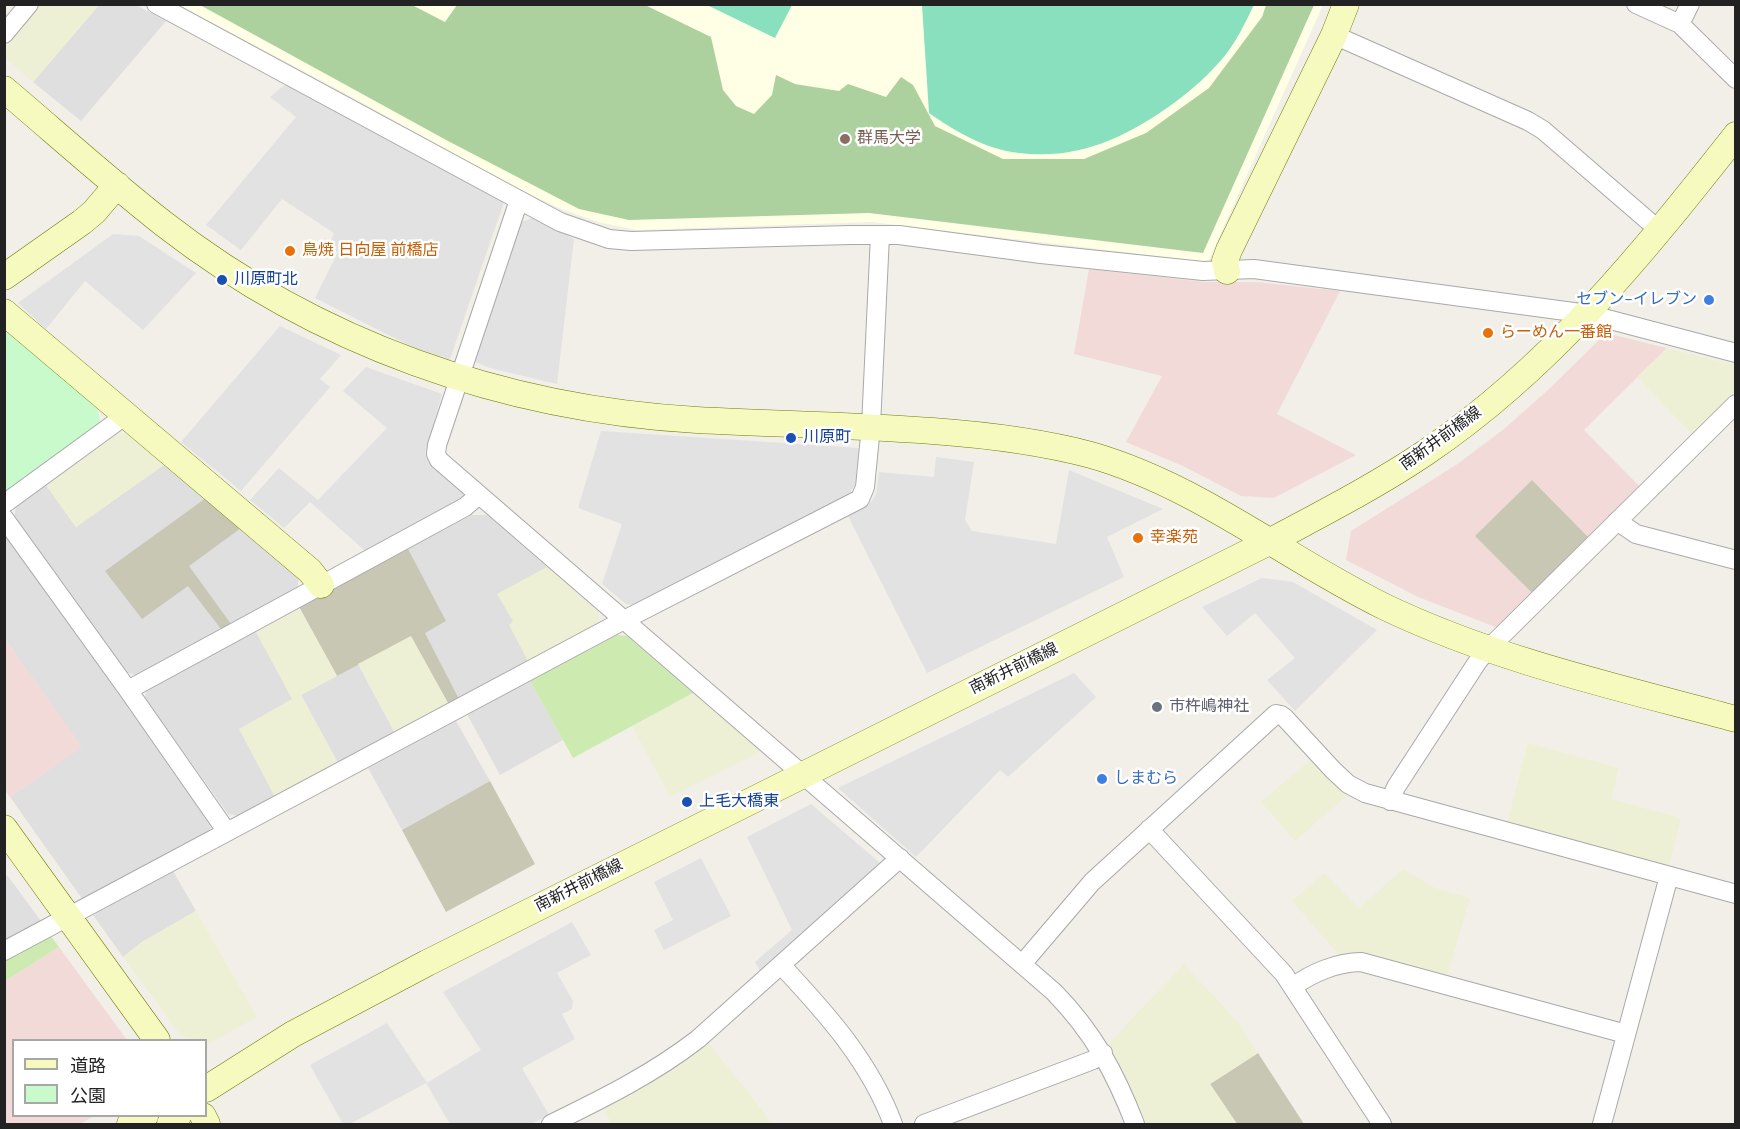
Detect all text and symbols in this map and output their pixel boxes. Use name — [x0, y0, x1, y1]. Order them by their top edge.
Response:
place label: 群馬大学 — [857, 129, 921, 149]
marker: 群馬大学 — [838, 132, 852, 146]
place label: 鳥焼 日向屋 前橋店 — [302, 241, 439, 261]
marker: 鳥焼 日向屋 前橋店 — [283, 244, 297, 258]
place label: 川原町北 — [234, 270, 298, 290]
marker: 川原町北 — [215, 273, 229, 287]
place label: セブン-イレブン — [1576, 290, 1697, 310]
marker: セブン-イレブン — [1702, 293, 1716, 307]
place label: らーめん一番館 — [1500, 323, 1612, 343]
marker: らーめん一番館 — [1481, 326, 1495, 340]
street label: 南新井前橋線 — [1397, 403, 1485, 475]
place label: 川原町 — [803, 428, 851, 448]
marker: 川原町 — [784, 431, 798, 445]
place label: 幸楽苑 — [1150, 528, 1198, 548]
marker: 幸楽苑 — [1131, 531, 1145, 545]
street label: 南新井前橋線 — [967, 639, 1061, 699]
place label: 市杵嶋神社 — [1169, 697, 1249, 717]
marker: 市杵嶋神社 — [1150, 700, 1164, 714]
place label: しまむら — [1114, 769, 1178, 789]
marker: しまむら — [1095, 772, 1109, 786]
place label: 上毛大橋東 — [699, 792, 779, 812]
marker: 上毛大橋東 — [680, 795, 694, 809]
street label: 南新井前橋線 — [532, 856, 626, 916]
legend — [12, 1039, 207, 1117]
text: 道路 — [70, 1054, 106, 1078]
text: 公園 — [70, 1084, 106, 1108]

